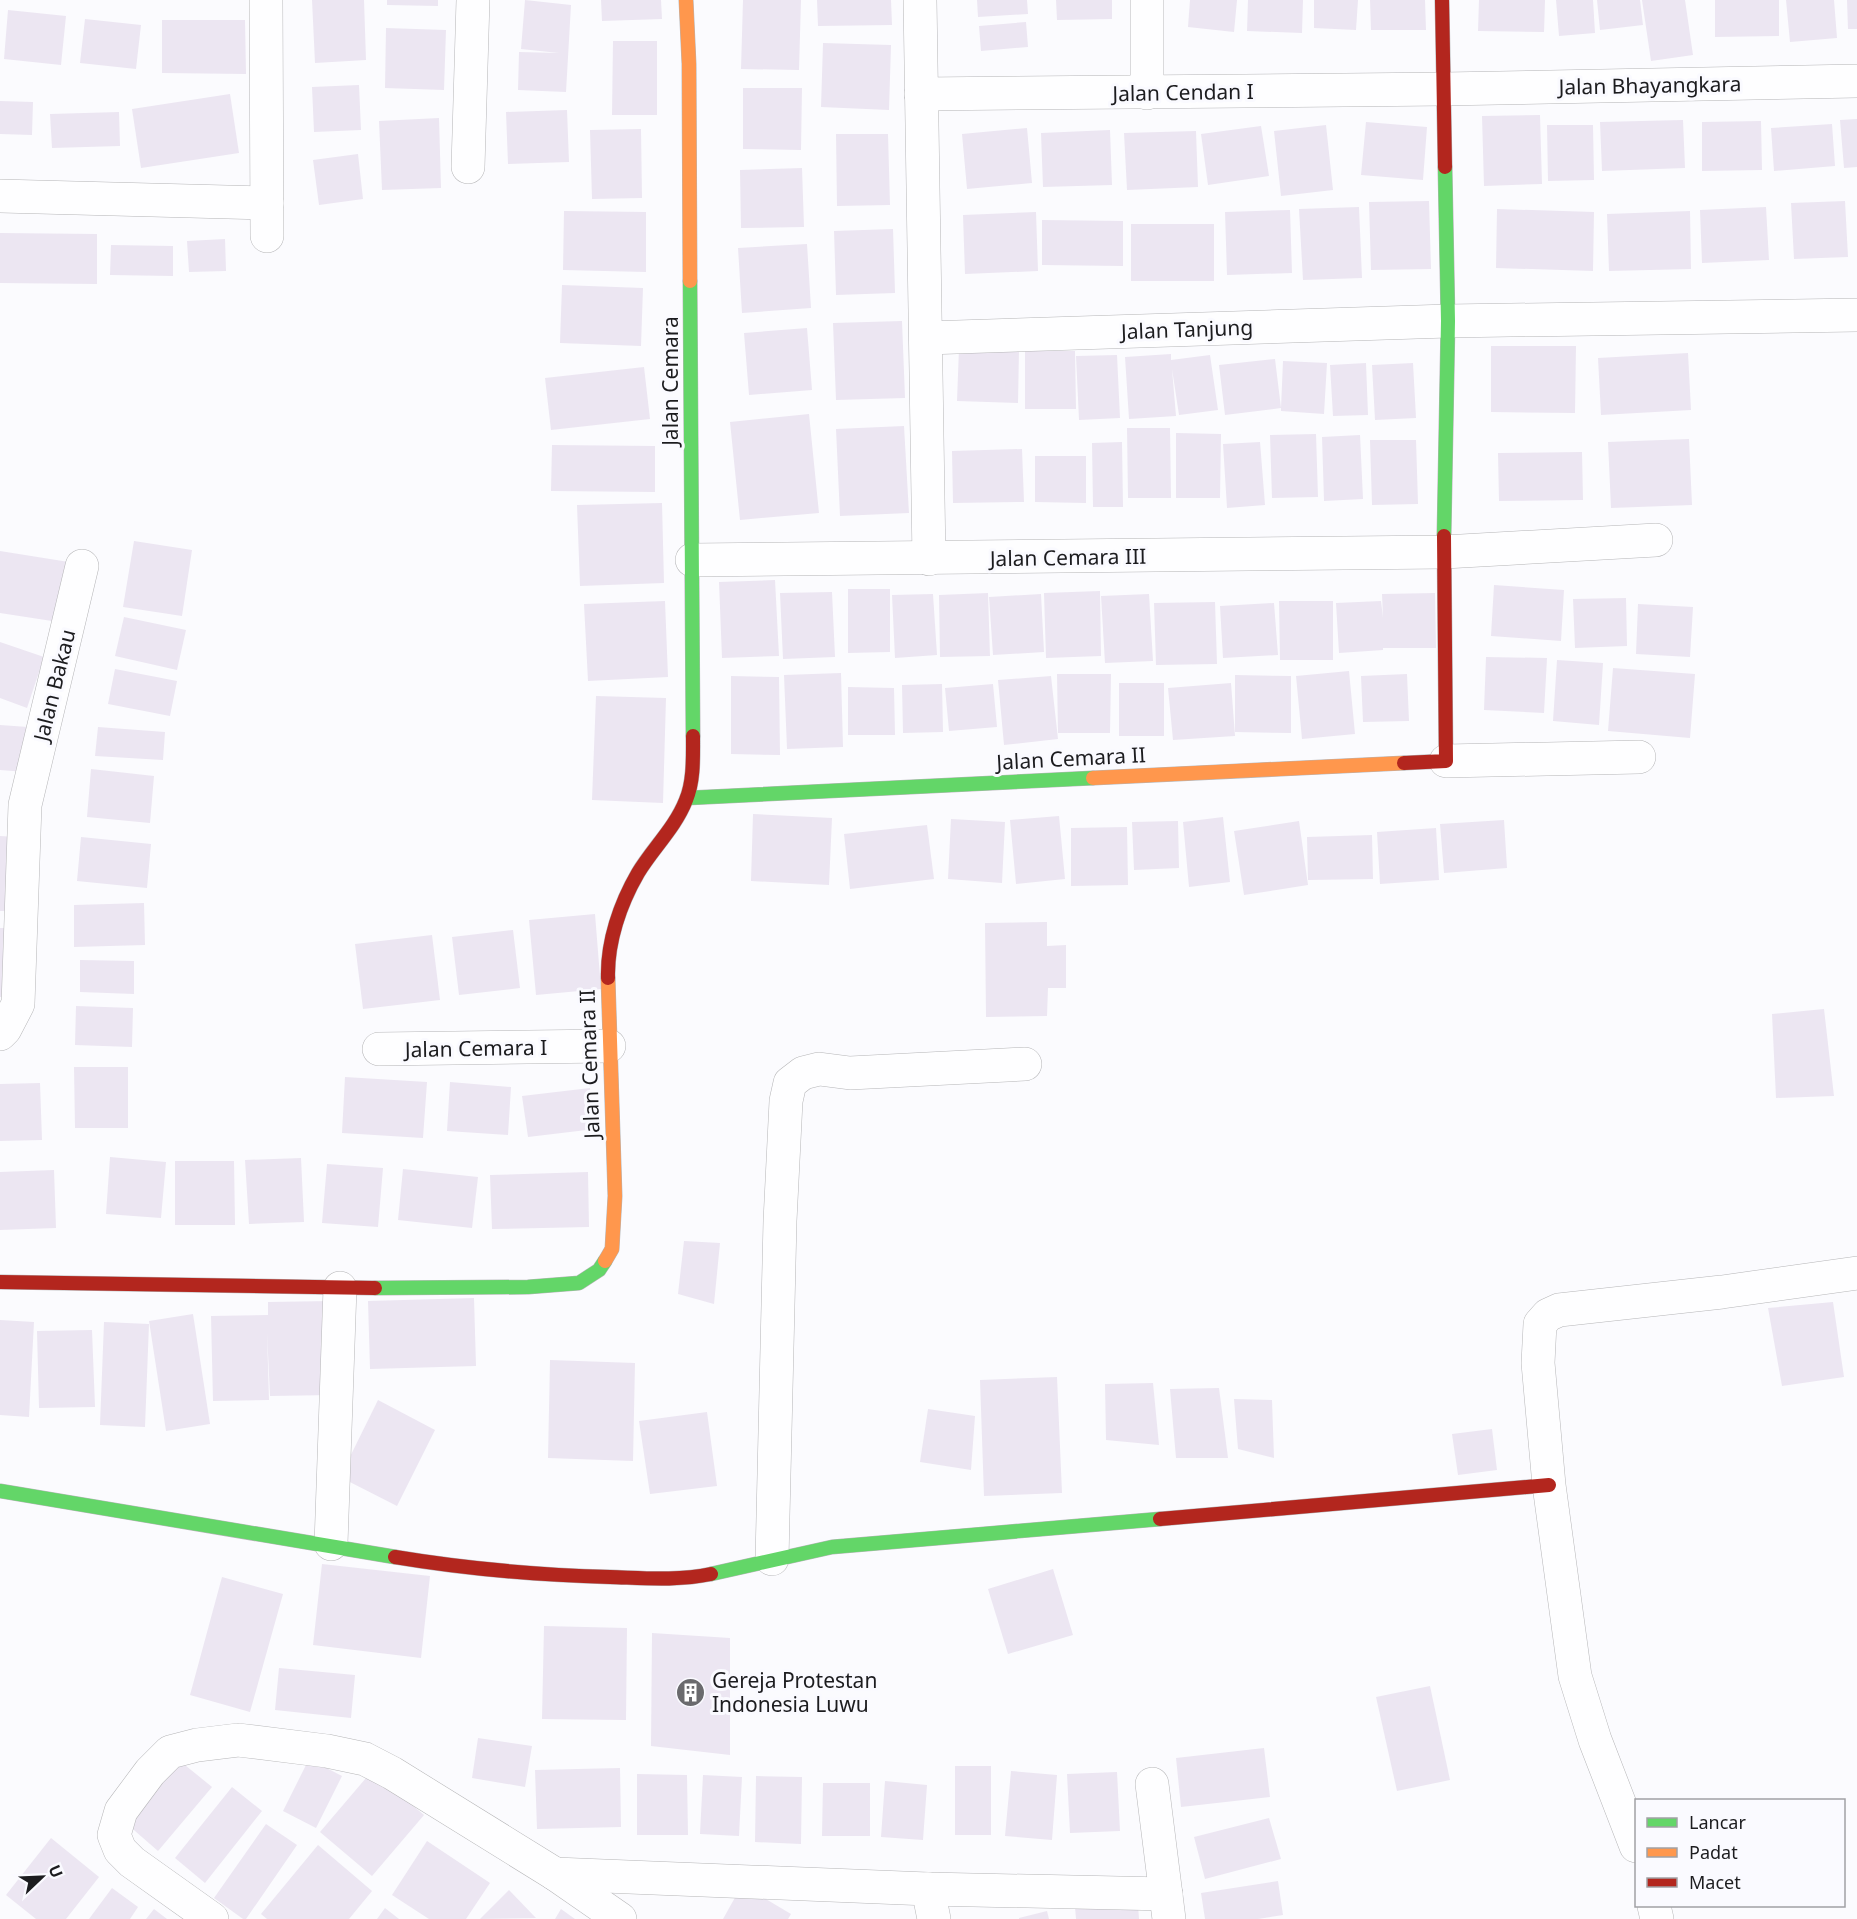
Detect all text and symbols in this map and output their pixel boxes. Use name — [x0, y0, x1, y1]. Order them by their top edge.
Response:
street label: Jalan Bhayangkara — [1556, 69, 1742, 101]
street label: Jalan Cendan I — [1110, 77, 1254, 107]
street label: Jalan Tanjung — [1118, 313, 1254, 345]
street label: Jalan Cemara — [656, 316, 684, 448]
street label: Jalan Cemara III — [987, 542, 1147, 572]
street label: Jalan Bakau — [26, 626, 81, 746]
street label: Jalan Cemara II — [994, 740, 1146, 776]
street label: Jalan Cemara II — [572, 989, 606, 1141]
street label: Jalan Cemara I — [403, 1033, 547, 1063]
place label: Gereja Protestan Indonesia Luwu — [712, 1666, 877, 1718]
building icon: Gereja Protestan Indonesia Luwu — [675, 1676, 707, 1708]
legend — [1635, 1799, 1845, 1907]
text: Lancar — [1689, 1810, 1746, 1834]
text: Padat — [1689, 1840, 1738, 1864]
north arrow — [12, 1847, 72, 1907]
text: U — [43, 1861, 68, 1881]
text: Macet — [1689, 1870, 1741, 1894]

